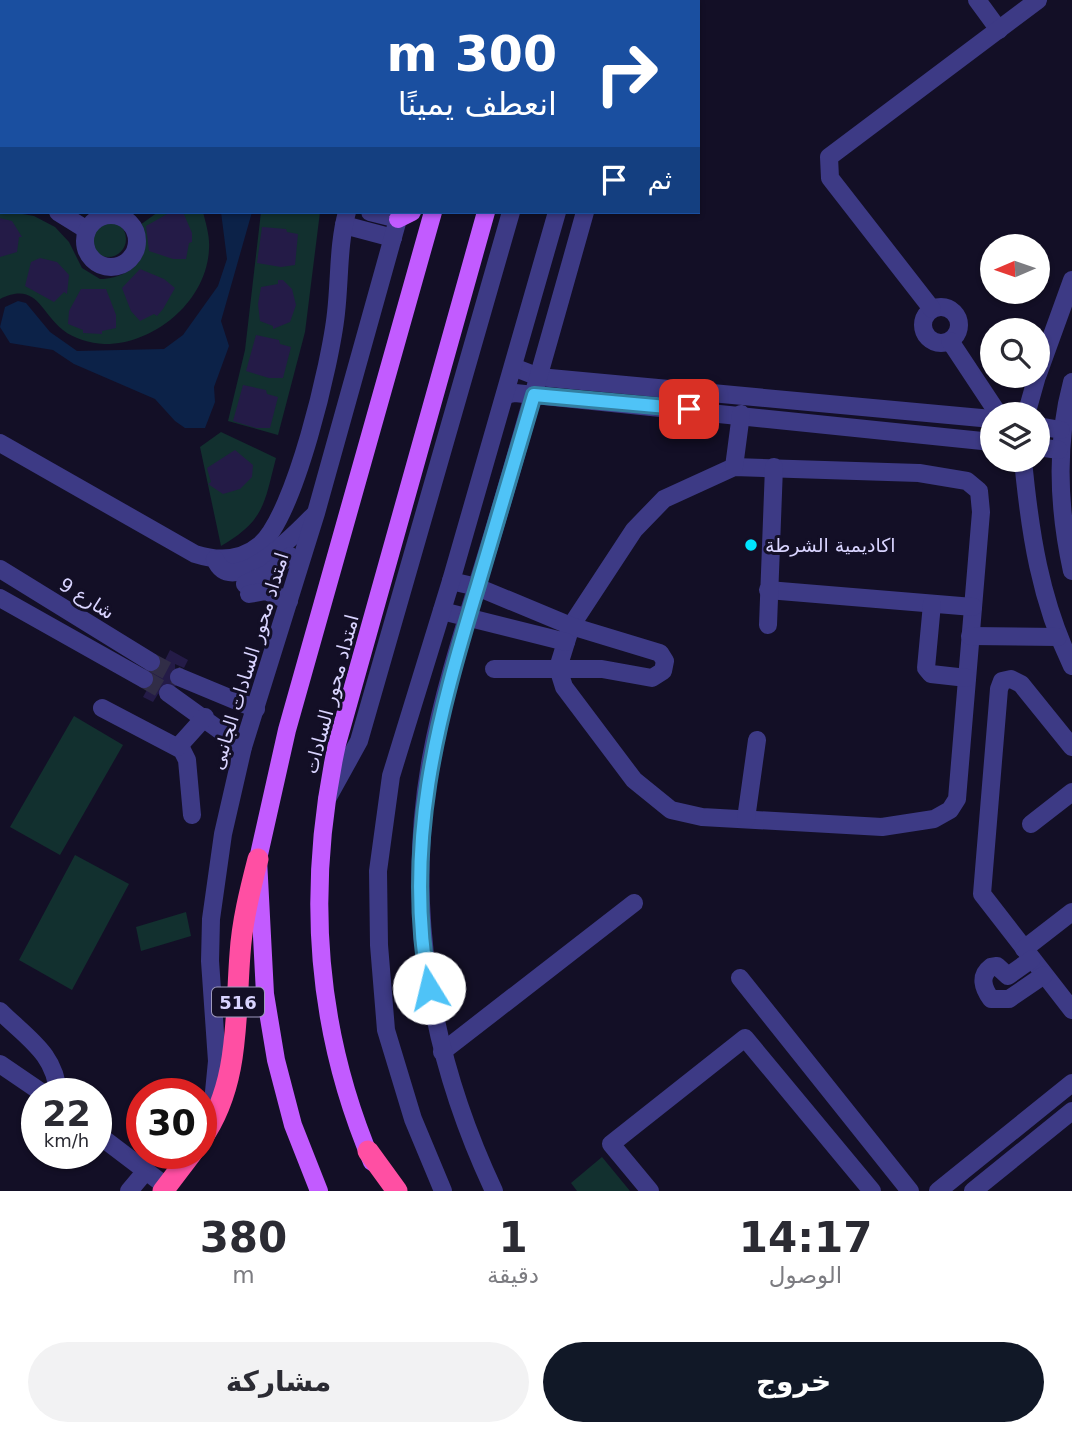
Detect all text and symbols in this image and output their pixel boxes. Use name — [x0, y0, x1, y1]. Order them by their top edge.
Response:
text: 300 m — [387, 26, 557, 83]
icon: right — [581, 28, 672, 119]
text: انعطف يمينًا — [398, 85, 557, 123]
icon: arrive — [595, 161, 633, 199]
text: ثم — [647, 165, 672, 195]
north arrow — [980, 234, 1050, 304]
map controls — [980, 234, 1050, 472]
button: search — [980, 318, 1050, 388]
pin — [659, 379, 719, 439]
icon: arrive — [670, 390, 708, 428]
button: layers — [980, 402, 1050, 472]
place label: اكاديمية الشرطة — [765, 534, 896, 557]
marker: اكاديمية الشرطة — [743, 537, 759, 553]
street label: امتداد محور السادات الجانبى — [205, 550, 293, 773]
street label: شارع 9 — [55, 573, 118, 624]
street label: امتداد محور السادات — [299, 612, 364, 776]
position arrow — [392, 951, 466, 1025]
road number: 516 — [212, 987, 264, 1016]
speed limit sign: 30 — [126, 1078, 217, 1169]
text: 22 — [42, 1094, 91, 1134]
text: km/h — [44, 1130, 89, 1151]
text: 380 — [200, 1213, 287, 1262]
text: 1 — [498, 1213, 528, 1262]
text: 14:17 — [739, 1213, 872, 1262]
text: m — [232, 1262, 255, 1288]
text: دقيقة — [487, 1262, 539, 1288]
text: الوصول — [769, 1262, 842, 1288]
button: مشاركة — [28, 1342, 529, 1422]
button: خروج — [543, 1342, 1044, 1422]

